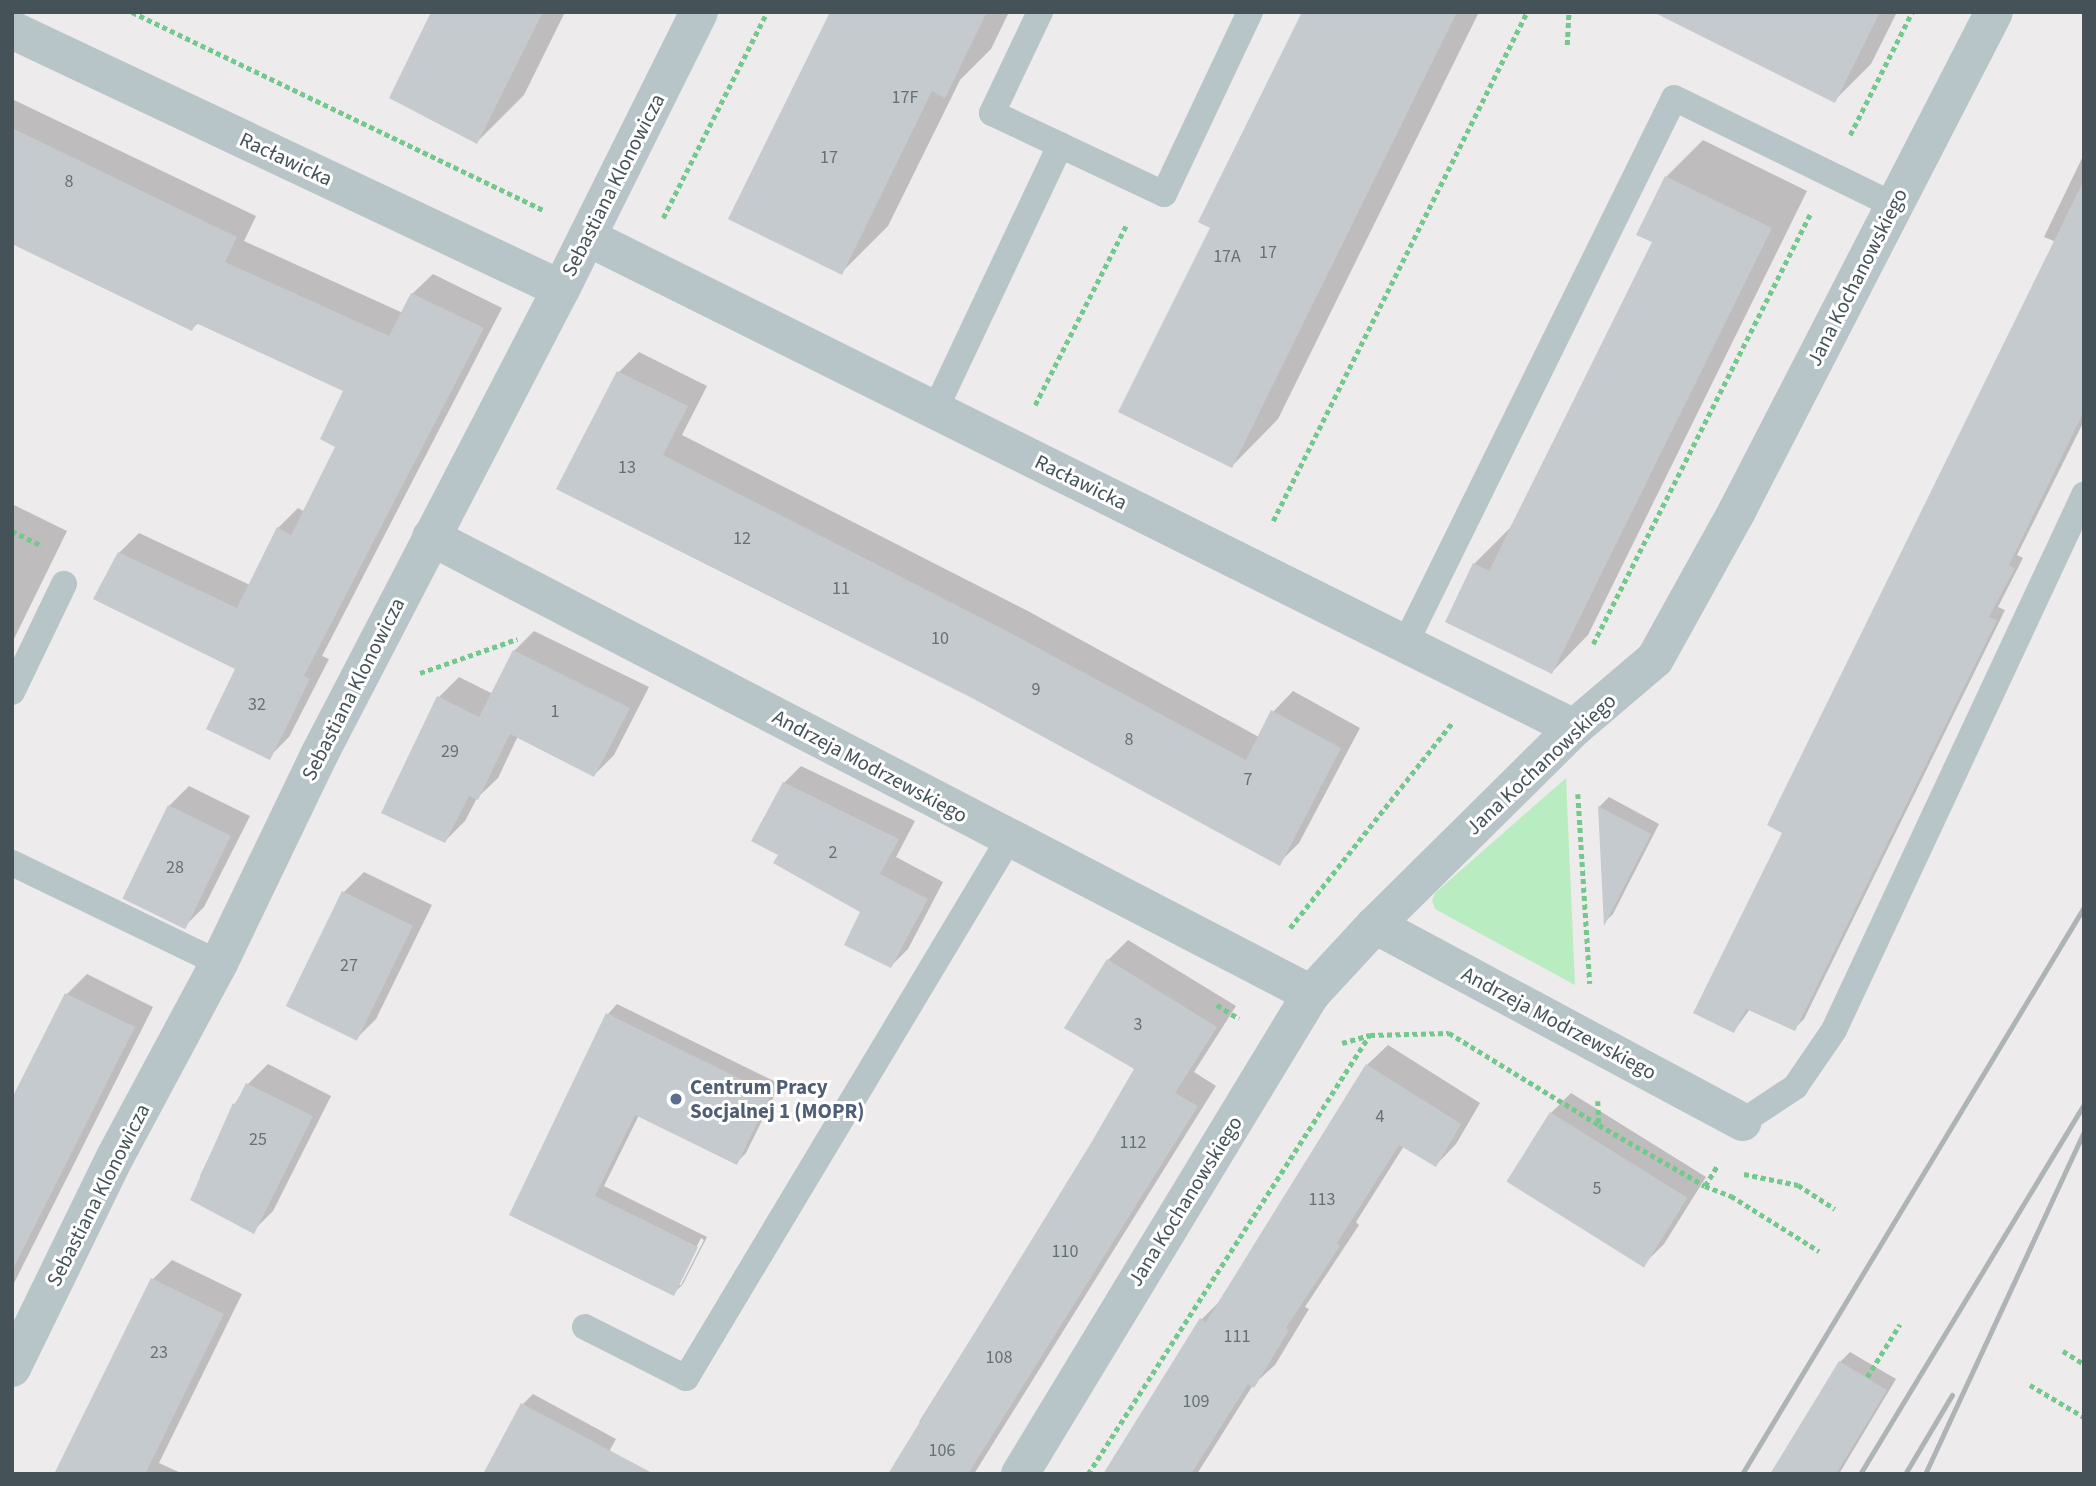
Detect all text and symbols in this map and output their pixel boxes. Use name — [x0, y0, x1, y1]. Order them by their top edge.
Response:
house number: 17F — [892, 87, 918, 109]
street label: Sebastiana Klonowicza — [556, 89, 670, 281]
street label: Racławicka — [236, 127, 336, 191]
house number: 17 — [820, 147, 838, 169]
house number: 8 — [65, 171, 73, 193]
street label: Jana Kochanowskiego — [1801, 184, 1913, 370]
house number: 17 — [1259, 242, 1277, 264]
house number: 17A — [1213, 246, 1241, 268]
street label: Racławicka — [1031, 449, 1131, 515]
house number: 13 — [618, 457, 636, 479]
house number: 12 — [733, 528, 751, 550]
house number: 11 — [832, 578, 850, 600]
street label: Sebastiana Klonowicza — [296, 593, 410, 785]
house number: 10 — [931, 628, 949, 650]
house number: 9 — [1032, 679, 1040, 701]
street label: Jana Kochanowskiego — [1461, 688, 1621, 840]
house number: 32 — [248, 694, 266, 716]
house number: 1 — [551, 701, 559, 723]
street label: Andrzeja Modrzewskiego — [768, 704, 972, 828]
house number: 8 — [1125, 729, 1133, 751]
house number: 29 — [441, 741, 459, 763]
house number: 7 — [1244, 769, 1252, 791]
house number: 2 — [829, 842, 837, 864]
house number: 28 — [166, 857, 184, 879]
house number: 27 — [340, 955, 358, 977]
street label: Andrzeja Modrzewskiego — [1457, 961, 1661, 1085]
house number: 3 — [1134, 1014, 1142, 1036]
place label: Centrum Pracy Socjalnej 1 (MOPR) — [690, 1074, 864, 1124]
marker: Centrum Pracy Socjalnej 1 (MOPR) — [668, 1091, 684, 1107]
street label: Sebastiana Klonowicza — [41, 1099, 155, 1291]
house number: 4 — [1376, 1106, 1384, 1128]
street label: Jana Kochanowskiego — [1122, 1111, 1248, 1291]
house number: 25 — [249, 1129, 267, 1151]
house number: 112 — [1120, 1132, 1146, 1154]
house number: 5 — [1593, 1178, 1601, 1200]
house number: 113 — [1309, 1189, 1335, 1211]
house number: 110 — [1052, 1241, 1078, 1263]
house number: 111 — [1224, 1326, 1250, 1348]
house number: 23 — [150, 1342, 168, 1364]
house number: 108 — [986, 1347, 1012, 1369]
house number: 109 — [1183, 1391, 1209, 1413]
house number: 106 — [929, 1440, 955, 1462]

